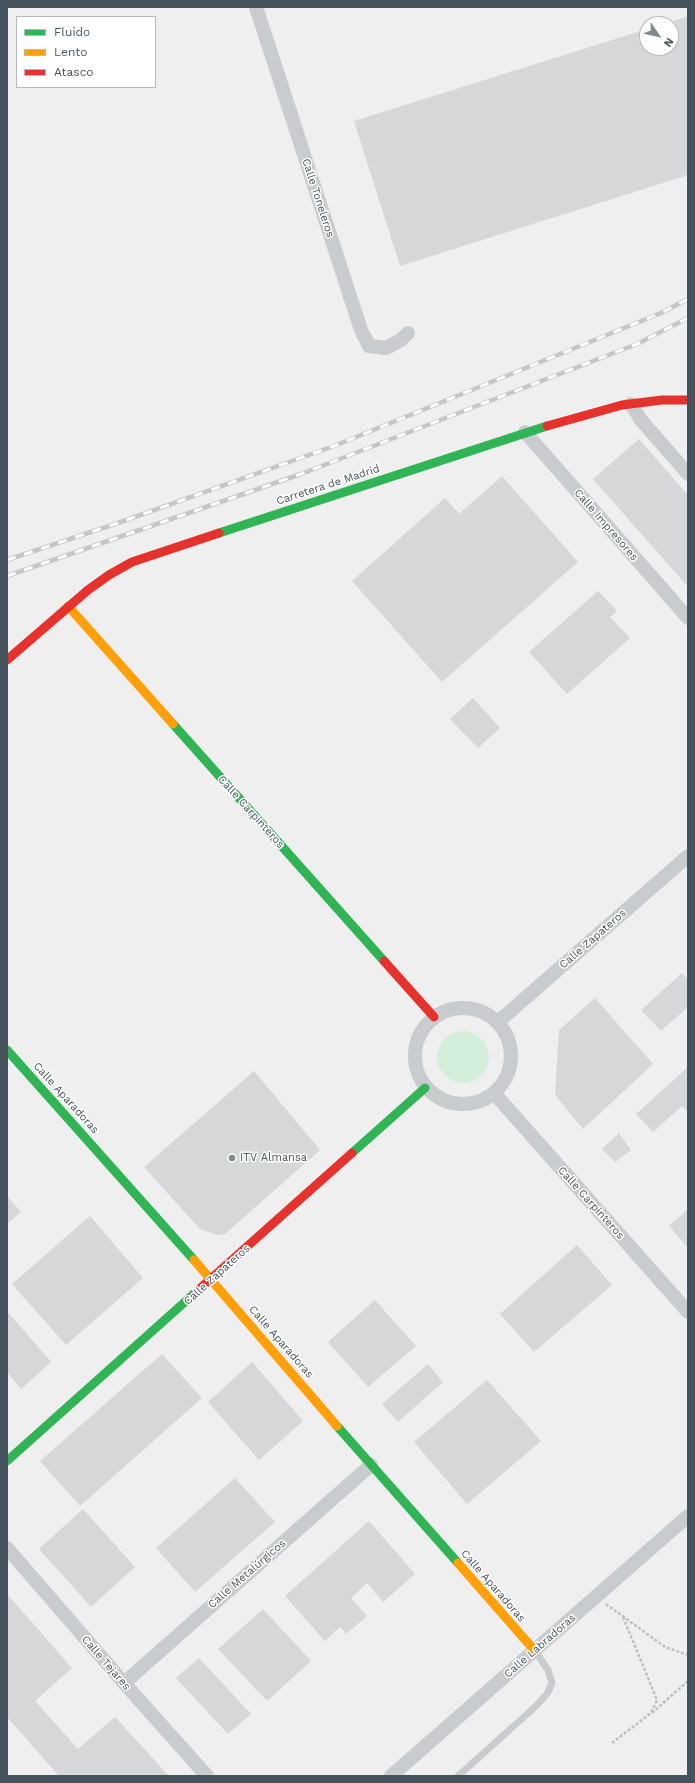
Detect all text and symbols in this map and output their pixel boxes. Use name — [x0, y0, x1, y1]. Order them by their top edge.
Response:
legend — [16, 16, 156, 88]
north arrow — [639, 16, 679, 56]
text: Fluido — [54, 25, 90, 39]
text: N — [661, 35, 676, 49]
text: Lento — [54, 45, 88, 59]
text: Atasco — [54, 65, 94, 79]
street label: Calle Toneleros — [299, 157, 337, 239]
street label: Carretera de Madrid — [275, 462, 381, 508]
street label: Calle Impresores — [571, 486, 641, 564]
street label: Calle Carpinteros — [215, 773, 287, 851]
street label: Calle Zapateros — [557, 906, 629, 972]
street label: Calle Aparadoras — [31, 1060, 101, 1136]
place label: ITV Almansa — [240, 1151, 307, 1165]
marker: ITV Almansa — [227, 1153, 237, 1163]
street label: Calle Carpinteros — [555, 1164, 627, 1242]
street label: Calle Zapateros — [181, 1242, 253, 1308]
street label: Calle Aparadoras — [246, 1303, 316, 1381]
street label: Calle Metalúrgicos — [205, 1537, 289, 1611]
street label: Calle Aparadoras — [458, 1547, 528, 1625]
street label: Calle Labradoras — [501, 1611, 579, 1681]
street label: Calle Tejares — [79, 1633, 133, 1693]

